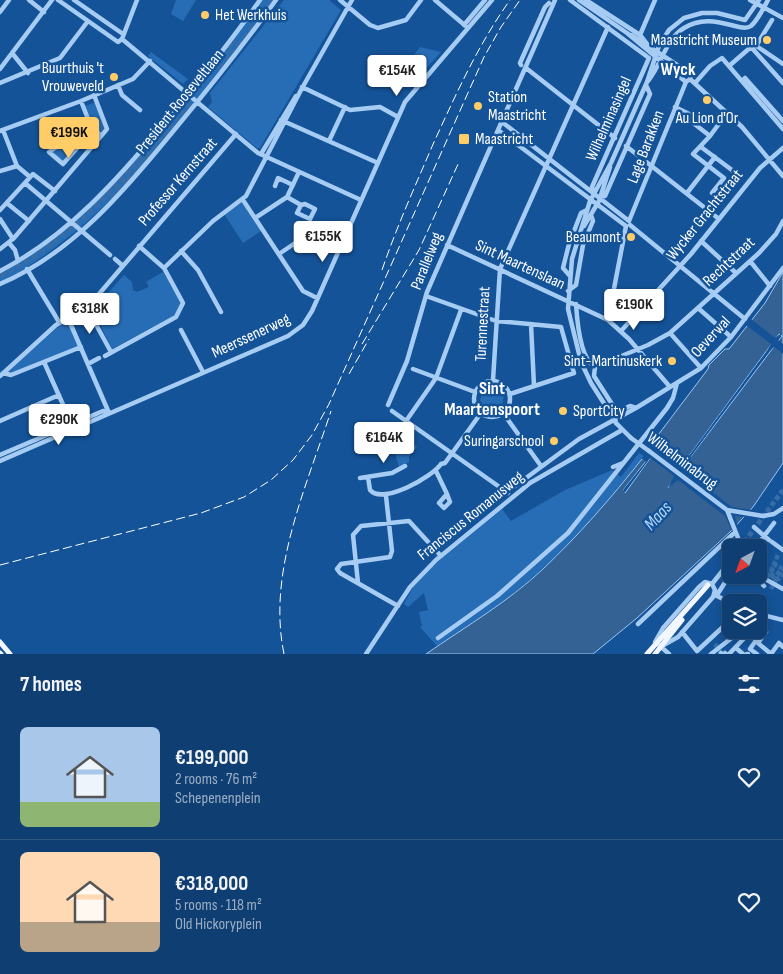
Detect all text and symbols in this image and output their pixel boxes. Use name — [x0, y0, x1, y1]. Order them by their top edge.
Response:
place label: Het Werkhuis — [215, 6, 287, 25]
marker: Het Werkhuis — [199, 9, 211, 21]
place label: Maastricht Museum — [651, 31, 757, 50]
marker: Maastricht Museum — [761, 34, 773, 46]
street label: President Rooseveltlaan — [132, 46, 228, 158]
pin: €154K — [362, 54, 432, 97]
place label: Buurthuis 't Vrouweveld — [42, 59, 104, 96]
district label: Wyck — [660, 59, 696, 80]
text: €154K — [378, 61, 416, 80]
marker: Buurthuis 't Vrouweveld — [108, 71, 120, 83]
street label: Wilhelminasingel — [582, 74, 636, 164]
place label: Station Maastricht — [488, 88, 546, 125]
marker: Au Lion d'Or — [701, 94, 713, 106]
marker: Station Maastricht — [472, 100, 484, 112]
street label: Lage Barakken — [623, 108, 669, 186]
place label: Au Lion d'Or — [675, 109, 739, 128]
pin: €199K — [34, 116, 104, 159]
text: €199K — [50, 123, 88, 142]
place label: Maastricht — [475, 130, 533, 149]
marker: Maastricht — [457, 132, 471, 146]
street label: Professor Kernstraat — [135, 134, 221, 230]
street label: Wycker Grachtstraat — [663, 166, 747, 264]
pin: €155K — [288, 220, 358, 263]
text: €155K — [305, 227, 341, 246]
place label: Beaumont — [566, 228, 621, 247]
street label: Parallelweg — [407, 229, 447, 293]
marker: Beaumont — [625, 231, 637, 243]
street label: Rechtstraat — [699, 233, 759, 291]
street label: Sint Maartenslaan — [472, 236, 568, 294]
street label: Turennestraat — [472, 286, 494, 362]
pin: €190K — [599, 288, 669, 331]
pin: €318K — [55, 292, 125, 335]
text: €190K — [615, 295, 653, 314]
text: €318K — [71, 299, 109, 318]
street label: Meerssenerweg — [209, 310, 293, 362]
street label: Oeverwal — [687, 312, 735, 362]
place label: Sint-Martinuskerk — [564, 352, 662, 371]
marker: Sint-Martinuskerk — [666, 355, 678, 367]
district label: Sint Maartenspoort — [444, 378, 540, 420]
place label: SportCity — [573, 402, 625, 421]
pin: €290K — [24, 404, 94, 446]
marker: SportCity — [557, 405, 569, 417]
text: €290K — [40, 410, 78, 429]
pin: €164K — [349, 422, 419, 464]
text: €164K — [365, 428, 403, 447]
street label: Wilhelminabrug — [643, 428, 721, 494]
place label: Suringarschool — [464, 432, 544, 451]
marker: Suringarschool — [548, 435, 560, 447]
street label: Franciscus Romanusweg — [414, 467, 528, 565]
water label: Maas — [640, 497, 677, 535]
north arrow — [722, 539, 768, 584]
map controls — [722, 539, 767, 639]
button: layers — [722, 594, 767, 639]
icon: filters — [735, 670, 763, 698]
text: 7 homes — [20, 672, 82, 697]
text: €199,000 — [175, 745, 249, 770]
icon: home — [60, 747, 120, 807]
icon: heart — [735, 763, 763, 791]
text: 2 rooms · 76 m² — [175, 770, 257, 789]
text: Schepenenplein — [175, 789, 261, 808]
text: €318,000 — [175, 871, 248, 896]
icon: home — [60, 872, 120, 932]
icon: heart — [735, 888, 763, 916]
text: 5 rooms · 118 m² — [175, 896, 262, 915]
text: Old Hickoryplein — [175, 915, 262, 934]

